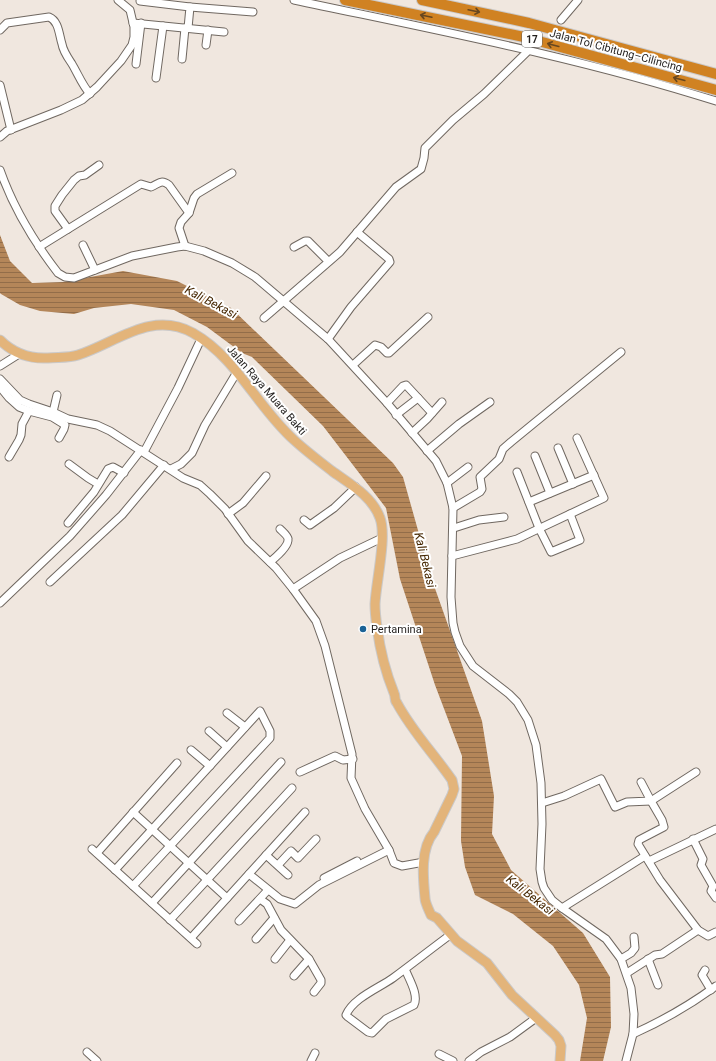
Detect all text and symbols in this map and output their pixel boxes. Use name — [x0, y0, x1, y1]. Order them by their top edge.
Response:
one-way arrow — [467, 8, 480, 16]
one-way arrow — [420, 12, 433, 20]
street label: Jalan Tol Cibitung–Cilincing — [548, 27, 684, 74]
road number: 17 — [522, 31, 542, 47]
one-way arrow — [547, 41, 560, 48]
one-way arrow — [672, 75, 685, 82]
water label: Kali Bekasi — [183, 282, 239, 322]
street label: Jalan Raya Muara Bakti — [224, 343, 309, 438]
water label: Kali Bekasi — [411, 531, 439, 589]
place label: Pertamina — [371, 623, 422, 636]
marker: Pertamina — [358, 624, 368, 634]
water label: Kali Bekasi — [503, 872, 557, 918]

